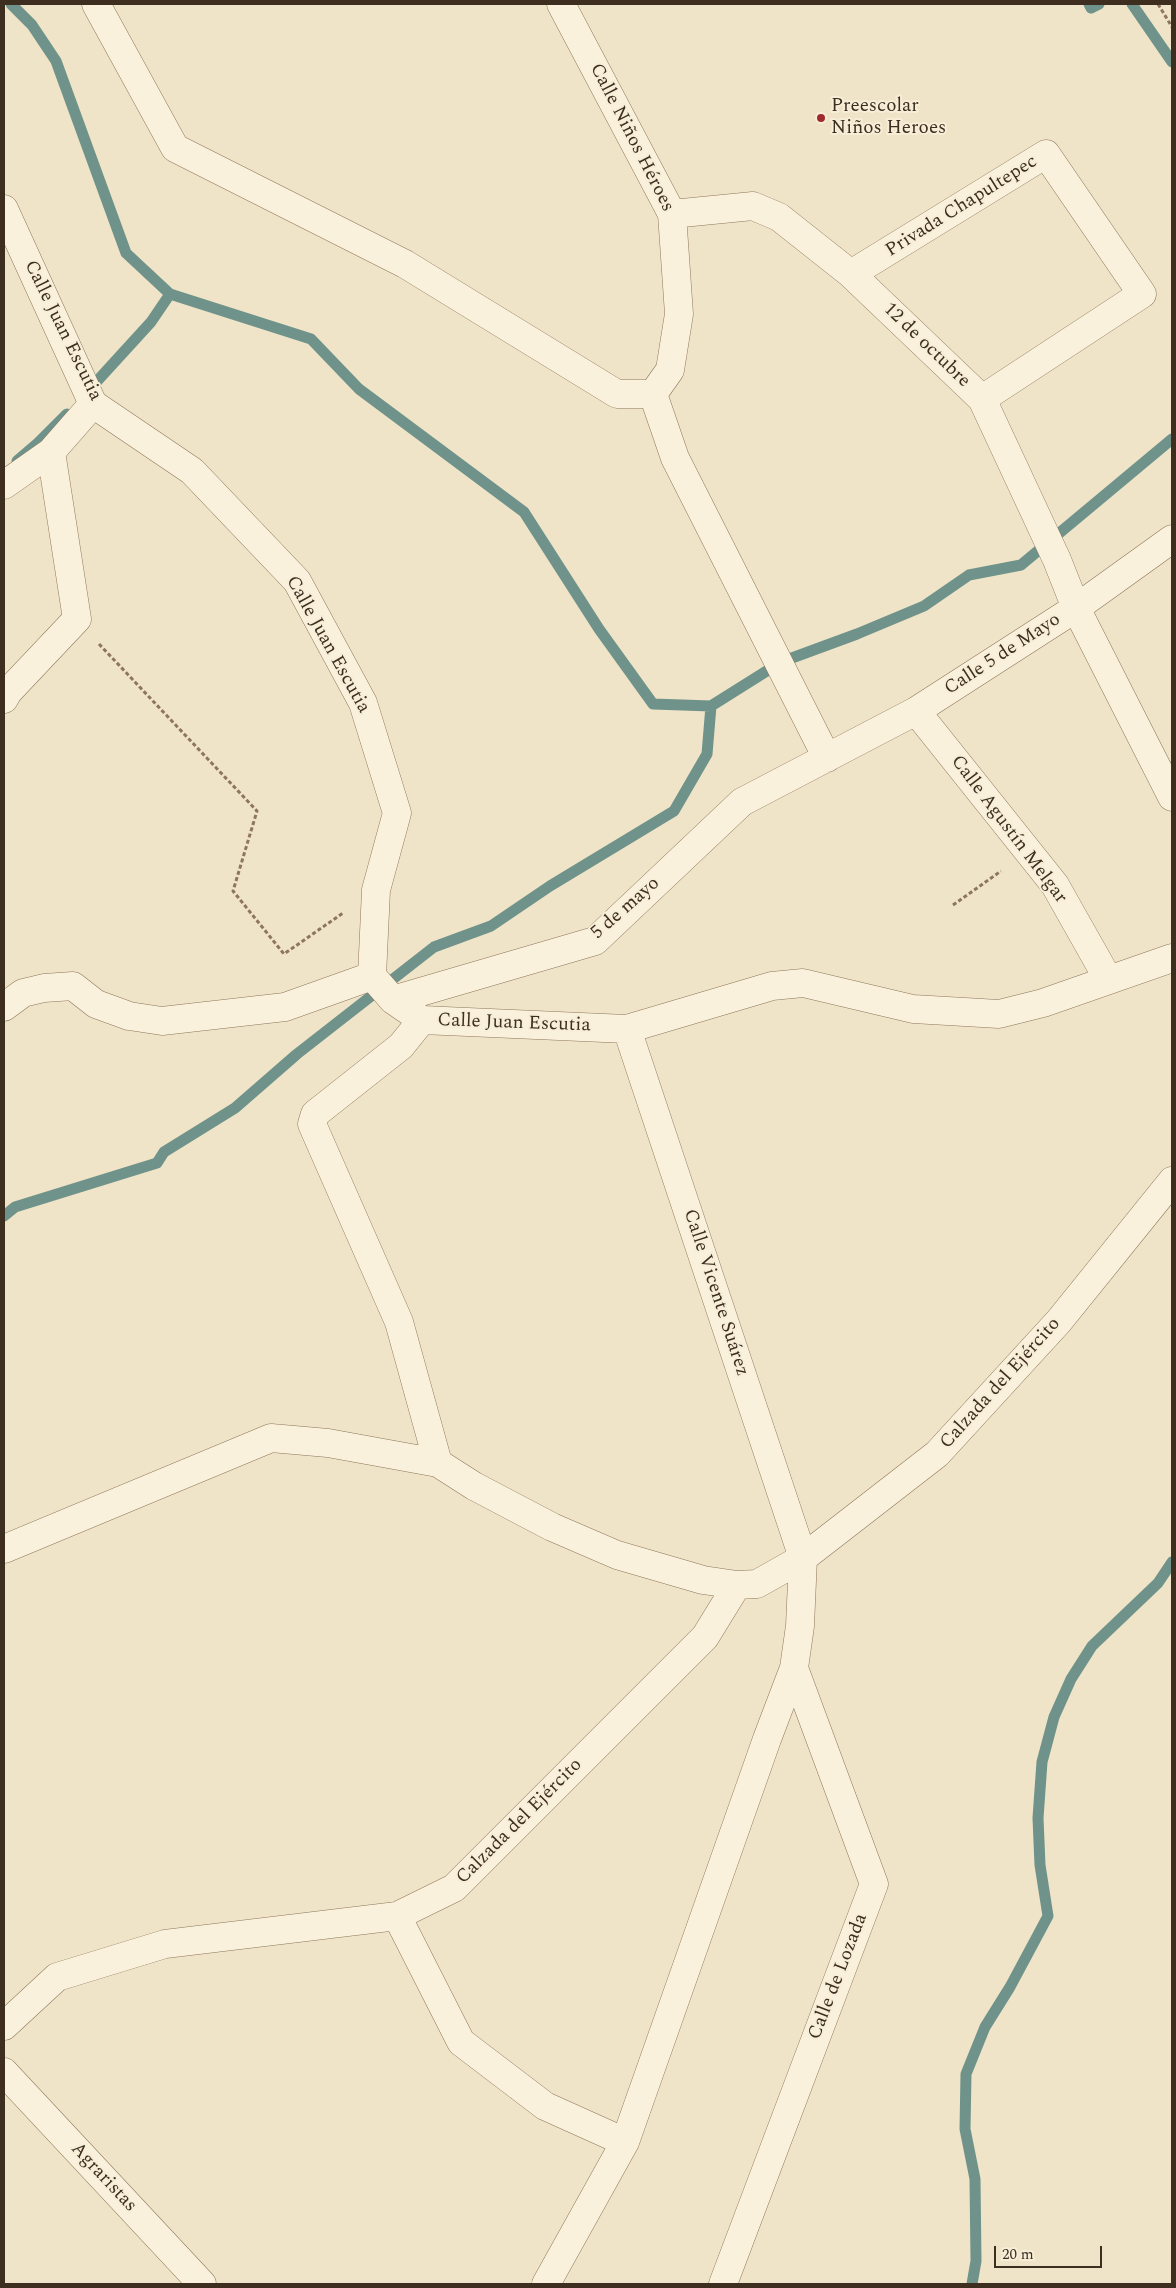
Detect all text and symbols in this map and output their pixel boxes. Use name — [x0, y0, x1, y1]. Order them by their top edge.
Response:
street label: Calle Niños Héroes — [584, 60, 678, 216]
place label: Preescolar Niños Heroes — [831, 96, 946, 140]
marker: Preescolar Niños Heroes — [815, 112, 827, 124]
street label: Privada Chapultepec — [882, 151, 1042, 263]
street label: Calle Juan Escutia — [18, 257, 106, 405]
street label: 12 de octubre — [878, 299, 974, 393]
street label: Calle Juan Escutia — [280, 572, 374, 718]
street label: Calle 5 de Mayo — [941, 609, 1065, 701]
street label: Calle Agustín Melgar — [945, 751, 1071, 909]
street label: 5 de mayo — [587, 873, 665, 945]
street label: Calle Juan Escutia — [437, 1010, 591, 1038]
street label: Calle Vicente Suárez — [677, 1207, 753, 1379]
street label: Calzada del Ejército — [936, 1314, 1066, 1454]
street label: Calzada del Ejército — [452, 1754, 588, 1890]
street label: Calle de Lozada — [805, 1911, 873, 2043]
street label: Agraristas — [65, 2138, 141, 2218]
scale bar — [996, 2236, 1104, 2268]
text: 20 m — [1002, 2243, 1034, 2266]

